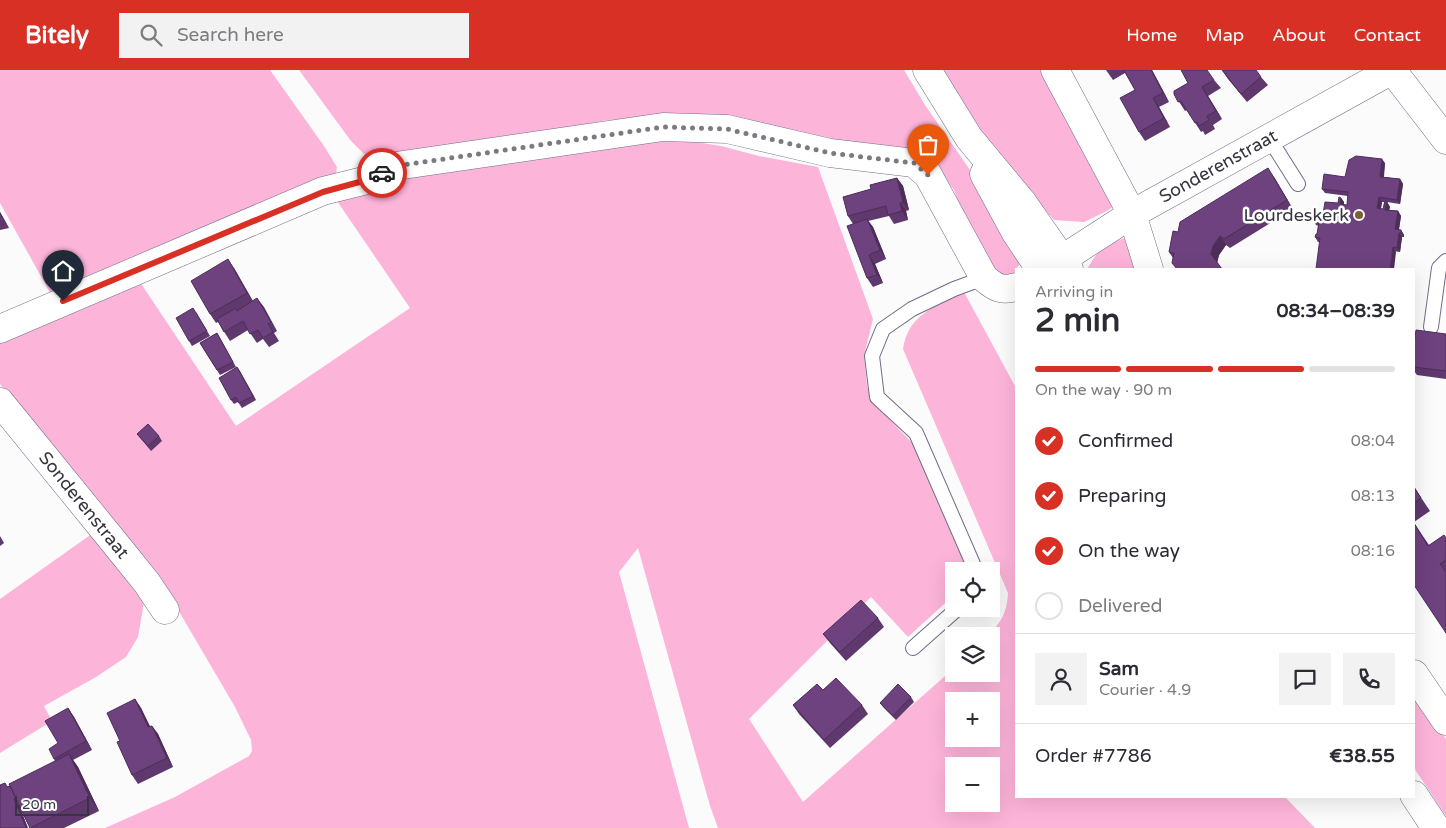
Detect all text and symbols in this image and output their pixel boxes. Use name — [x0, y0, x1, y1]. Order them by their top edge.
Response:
search box — [119, 13, 469, 58]
text: Bitely — [25, 21, 89, 50]
icon: search — [137, 21, 165, 49]
text: Search here — [177, 24, 284, 46]
text: Home — [1126, 24, 1177, 46]
text: Map — [1205, 24, 1244, 46]
text: About — [1272, 24, 1326, 46]
text: Contact — [1354, 24, 1421, 46]
pin — [907, 124, 949, 175]
street label: Sonderenstraat — [1155, 124, 1281, 208]
icon: bag — [914, 131, 942, 159]
courier — [357, 148, 407, 198]
icon: car — [368, 159, 396, 187]
place label: Lourdeskerk — [1243, 204, 1349, 226]
marker: Lourdeskerk — [1353, 209, 1365, 221]
pin — [42, 250, 84, 301]
icon: home — [49, 257, 77, 285]
text: Arriving in — [1035, 282, 1113, 302]
text: 08:34–08:39 — [1276, 300, 1395, 322]
text: 2 min — [1035, 302, 1120, 340]
text: On the way · 90 m — [1035, 380, 1172, 400]
icon: check — [1035, 427, 1063, 455]
text: Confirmed — [1078, 430, 1173, 452]
text: 08:04 — [1351, 431, 1395, 451]
street label: Sonderenstraat — [34, 447, 134, 563]
icon: check — [1035, 482, 1063, 510]
text: Preparing — [1078, 485, 1167, 507]
text: 08:13 — [1351, 486, 1395, 506]
icon: check — [1035, 537, 1063, 565]
text: On the way — [1078, 540, 1180, 562]
text: 08:16 — [1351, 541, 1395, 561]
map controls — [945, 562, 1000, 812]
button: locate — [945, 562, 1000, 617]
text: Delivered — [1078, 595, 1163, 617]
button: layers — [945, 627, 1000, 682]
button: person — [1035, 653, 1087, 705]
button: chat — [1279, 653, 1331, 705]
button: phone — [1343, 653, 1395, 705]
text: Sam — [1099, 658, 1139, 680]
text: Courier · 4.9 — [1099, 680, 1191, 700]
button: + — [945, 692, 1000, 747]
text: Order #7786 — [1035, 745, 1152, 767]
text: €38.55 — [1329, 745, 1395, 767]
button: − — [945, 757, 1000, 812]
scale bar — [15, 793, 89, 816]
text: 20 m — [22, 796, 56, 813]

